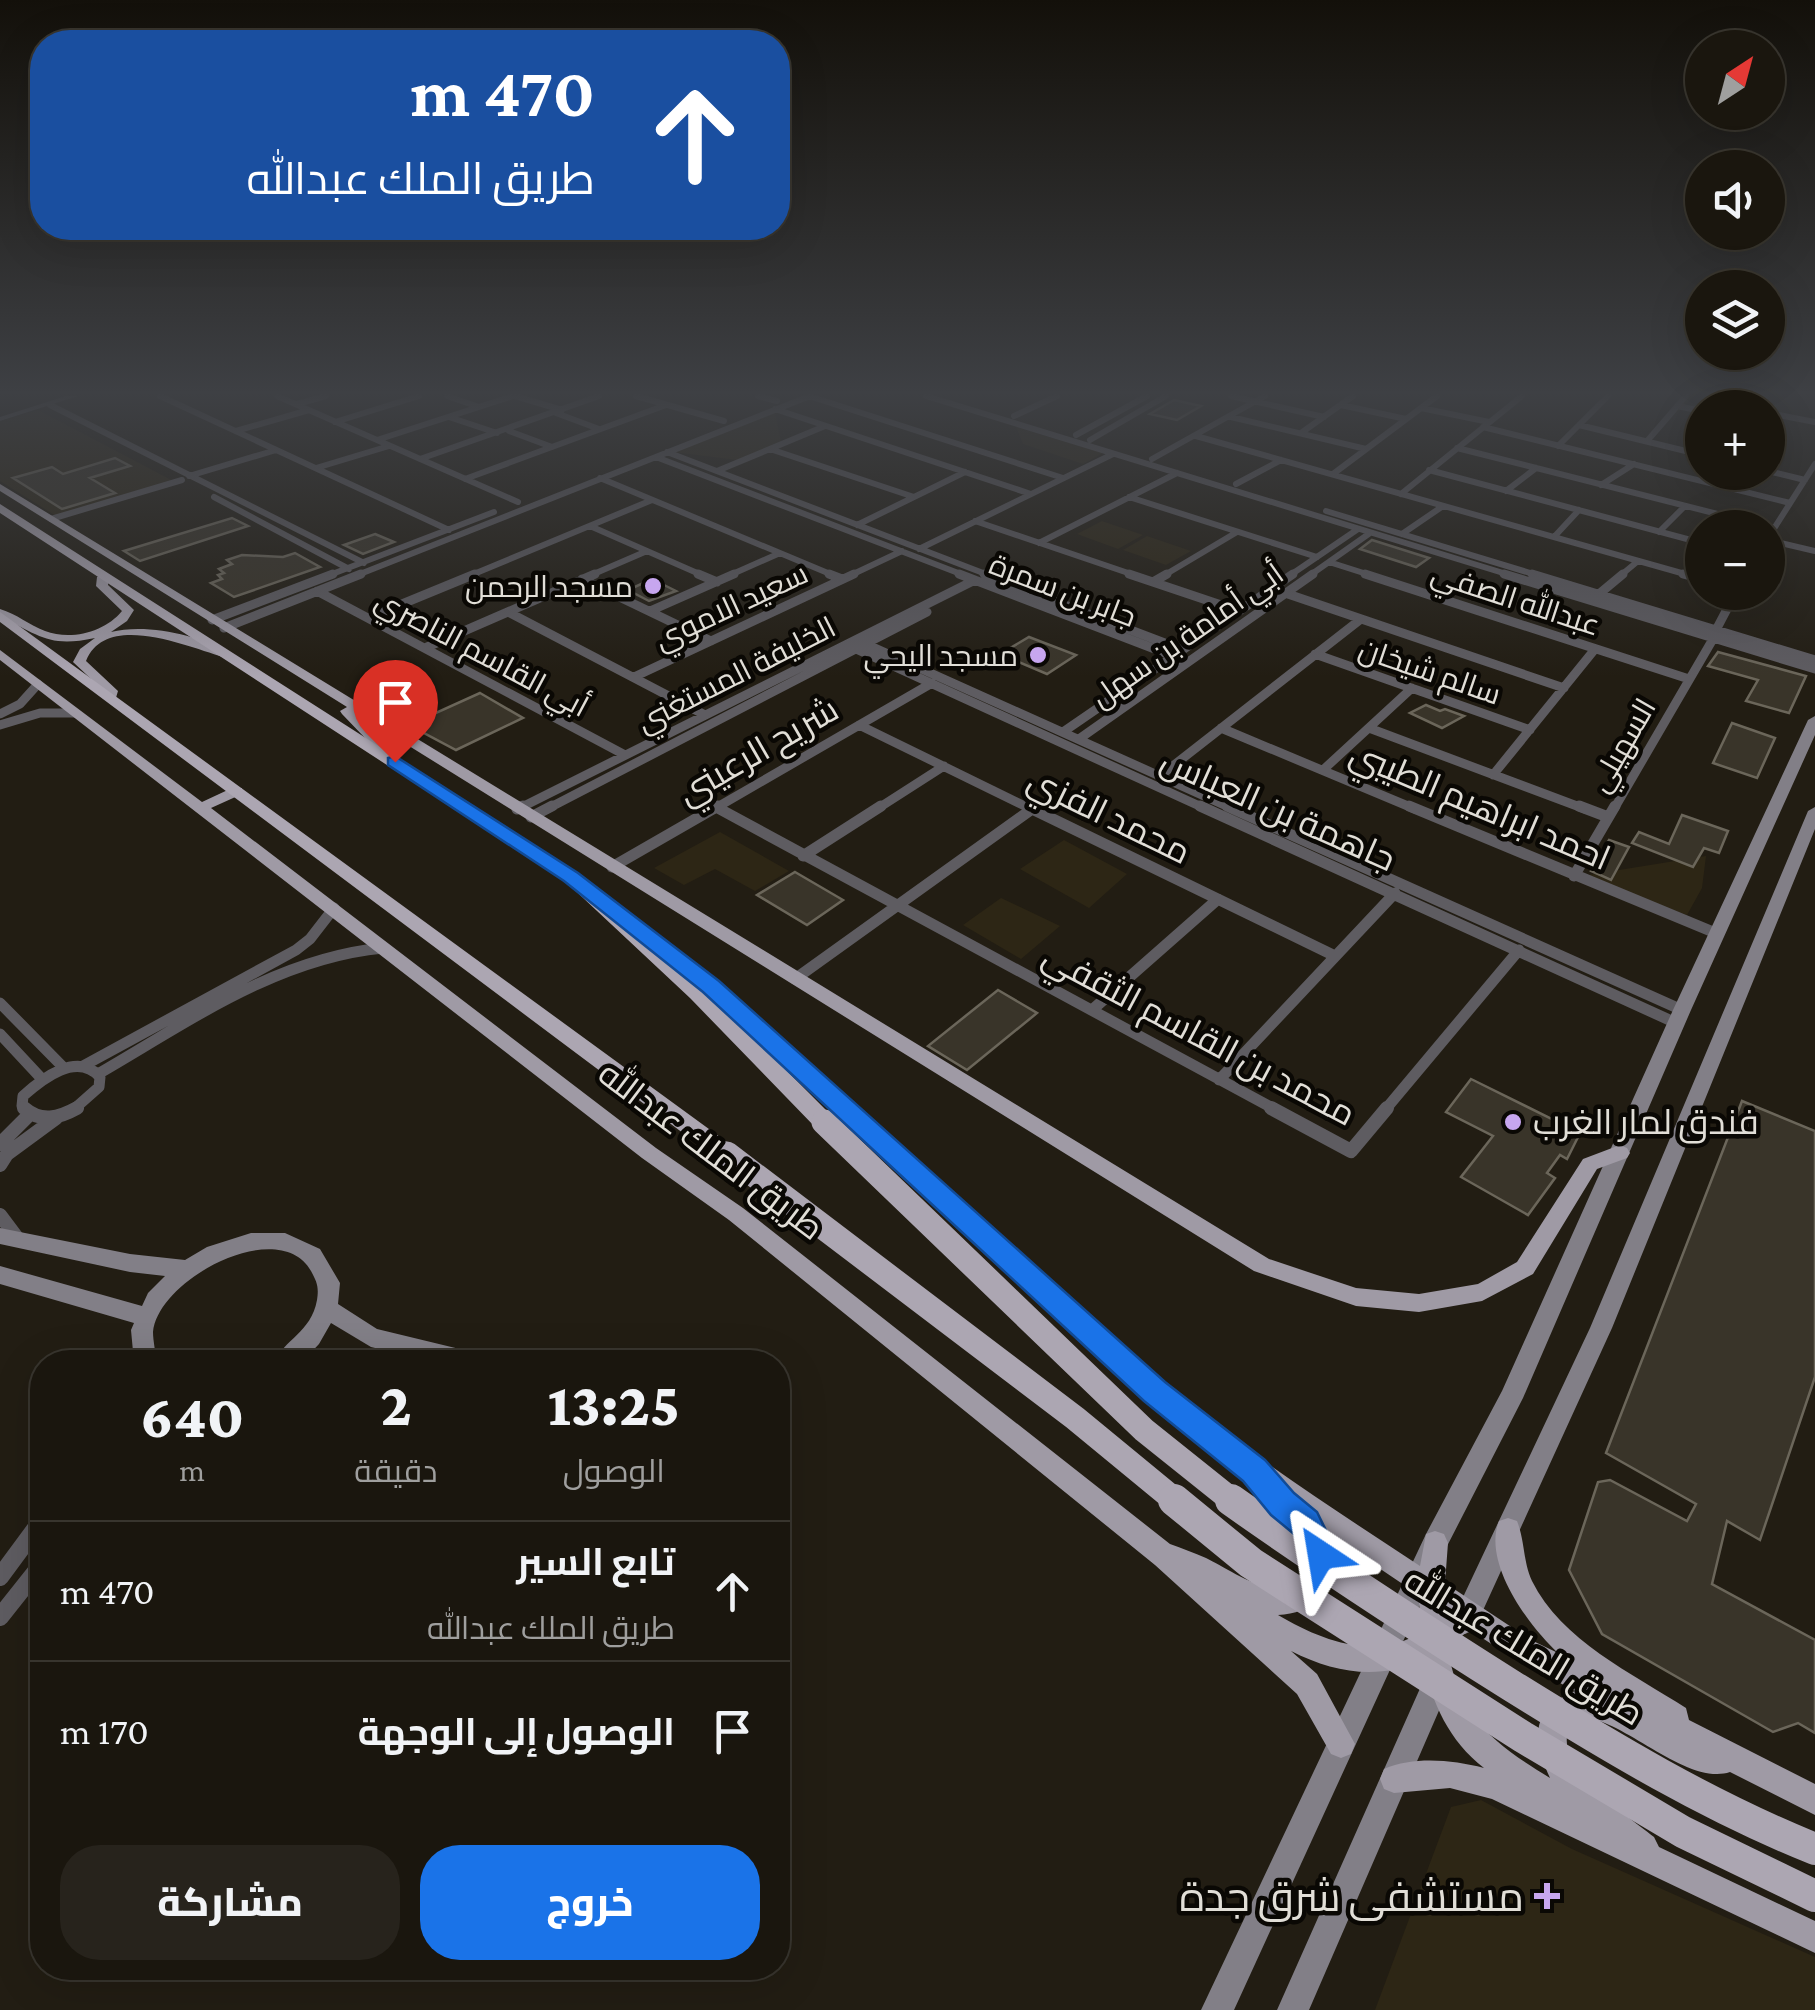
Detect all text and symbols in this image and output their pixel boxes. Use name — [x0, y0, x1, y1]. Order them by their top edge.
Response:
north arrow — [1685, 30, 1785, 130]
map controls — [1685, 30, 1785, 610]
text: 470 m — [411, 53, 595, 131]
icon: ahead — [630, 70, 760, 200]
button: sound — [1685, 150, 1785, 250]
text: طريق الملك عبدالله — [246, 154, 595, 204]
button: layers — [1685, 270, 1785, 370]
button: + — [1685, 390, 1785, 490]
button: − — [1685, 510, 1785, 610]
street label: جابر بن سمرة — [984, 547, 1141, 635]
street label: عبدالله الصفي — [1425, 553, 1606, 648]
street label: أبي أمامة بن سهل — [1083, 555, 1293, 719]
street label: سعيد الاموي — [649, 556, 816, 662]
place label: مسجد الرحمن — [465, 570, 633, 605]
marker: مسجد الرحمن — [642, 575, 664, 597]
street label: أبي القاسم الناصري — [367, 581, 595, 729]
street label: الخليفة المستغني — [631, 610, 844, 744]
street label: سالم شيخان — [1353, 631, 1505, 714]
place label: مسجد اليحي — [863, 639, 1018, 679]
marker: مسجد اليحي — [1027, 644, 1049, 666]
pin — [353, 660, 438, 763]
icon: arrive — [368, 675, 423, 730]
street label: شريح الرعيني — [671, 689, 849, 819]
street label: السهيلي — [1582, 692, 1668, 801]
street label: احمد ابراهيم الطيبي — [1341, 734, 1616, 885]
street label: جاهمة بن العباس — [1154, 741, 1401, 880]
street label: محمد الفزي — [1018, 760, 1197, 878]
street label: محمد بن القاسم الثقفي — [1033, 936, 1362, 1140]
street label: طريق الملك عبدالله — [590, 1051, 833, 1250]
place label: فندق لمار الغرب — [1533, 1103, 1759, 1144]
marker: فندق لمار الغرب — [1502, 1111, 1524, 1133]
text: 2 — [380, 1371, 412, 1438]
text: 13:25 — [548, 1371, 680, 1438]
text: 640 — [140, 1383, 244, 1450]
text: m — [179, 1452, 205, 1488]
text: دقيقة — [354, 1453, 438, 1489]
text: الوصول — [563, 1453, 665, 1489]
position arrow — [1269, 1503, 1373, 1607]
text: تابع السير — [517, 1541, 675, 1583]
street label: طريق الملك عبدالله — [1397, 1557, 1652, 1735]
icon: ahead — [705, 1564, 760, 1619]
text: 470 m — [60, 1570, 155, 1612]
text: طريق الملك عبدالله — [427, 1610, 675, 1646]
icon: arrive — [705, 1704, 760, 1759]
text: 170 m — [60, 1710, 149, 1752]
text: الوصول إلى الوجهة — [358, 1711, 675, 1753]
button: مشاركة — [60, 1845, 400, 1960]
button: خروج — [420, 1845, 760, 1960]
place label: مستشفى شرق جدة — [1180, 1873, 1524, 1922]
marker: مستشفى شرق جدة — [1534, 1883, 1560, 1909]

